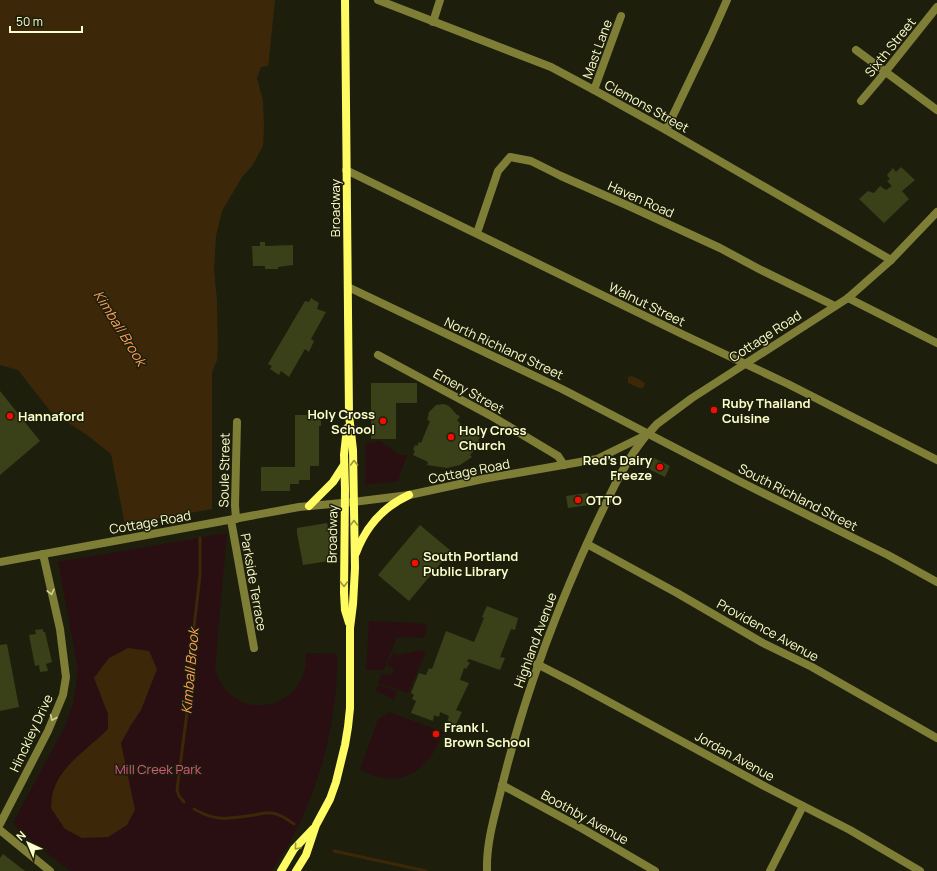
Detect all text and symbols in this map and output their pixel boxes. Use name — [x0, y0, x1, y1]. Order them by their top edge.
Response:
scale bar — [10, 8, 82, 34]
text: 50 m — [16, 13, 43, 30]
street label: Sixth Street — [860, 14, 920, 80]
street label: Mast Lane — [578, 16, 616, 81]
street label: Clemons Street — [602, 75, 692, 137]
street label: Haven Road — [605, 176, 677, 222]
street label: Broadway — [326, 179, 344, 237]
street label: Walnut Street — [606, 278, 688, 330]
water label: Kimball Brook — [90, 286, 152, 371]
street label: Cottage Road — [725, 306, 805, 366]
street label: North Richland Street — [442, 313, 566, 383]
street label: Emery Street — [430, 364, 508, 418]
place label: Ruby Thailand Cuisine — [722, 394, 810, 427]
place label: Holy Cross School — [307, 405, 375, 438]
marker: Ruby Thailand Cuisine — [709, 405, 719, 415]
place label: Hannaford — [18, 407, 84, 425]
marker: Hannaford — [5, 411, 15, 421]
marker: Holy Cross School — [378, 416, 388, 426]
place label: Holy Cross Church — [459, 421, 527, 454]
street label: Soule Street — [214, 432, 234, 508]
marker: Holy Cross Church — [446, 432, 456, 442]
place label: Red's Dairy Freeze — [583, 451, 653, 484]
street label: Cottage Road — [427, 454, 511, 488]
street label: South Richland Street — [735, 459, 861, 535]
one-way arrow — [349, 460, 358, 466]
marker: Red's Dairy Freeze — [655, 462, 665, 472]
place label: OTTO — [586, 491, 622, 509]
marker: OTTO — [573, 495, 583, 505]
street label: Broadway — [322, 505, 342, 563]
street label: Cottage Road — [108, 506, 192, 538]
one-way arrow — [350, 520, 358, 526]
street label: Parkside Terrace — [237, 532, 272, 633]
place label: South Portland Public Library — [423, 547, 518, 580]
marker: South Portland Public Library — [410, 558, 420, 568]
one-way arrow — [340, 581, 348, 587]
one-way arrow — [47, 589, 55, 595]
street label: Highland Avenue — [509, 590, 561, 690]
street label: Providence Avenue — [714, 595, 823, 666]
water label: Kimball Brook — [176, 625, 203, 715]
street label: Hinckley Drive — [5, 691, 57, 775]
one-way arrow — [50, 714, 58, 722]
place label: Frank I. Brown School — [444, 718, 530, 751]
street label: Jordan Avenue — [692, 727, 778, 785]
marker: Frank I. Brown School — [431, 729, 441, 739]
park label: Mill Creek Park — [115, 760, 202, 778]
street label: Boothby Avenue — [538, 785, 632, 849]
north arrow — [8, 823, 48, 863]
text: N — [13, 827, 29, 844]
one-way arrow — [295, 842, 302, 850]

